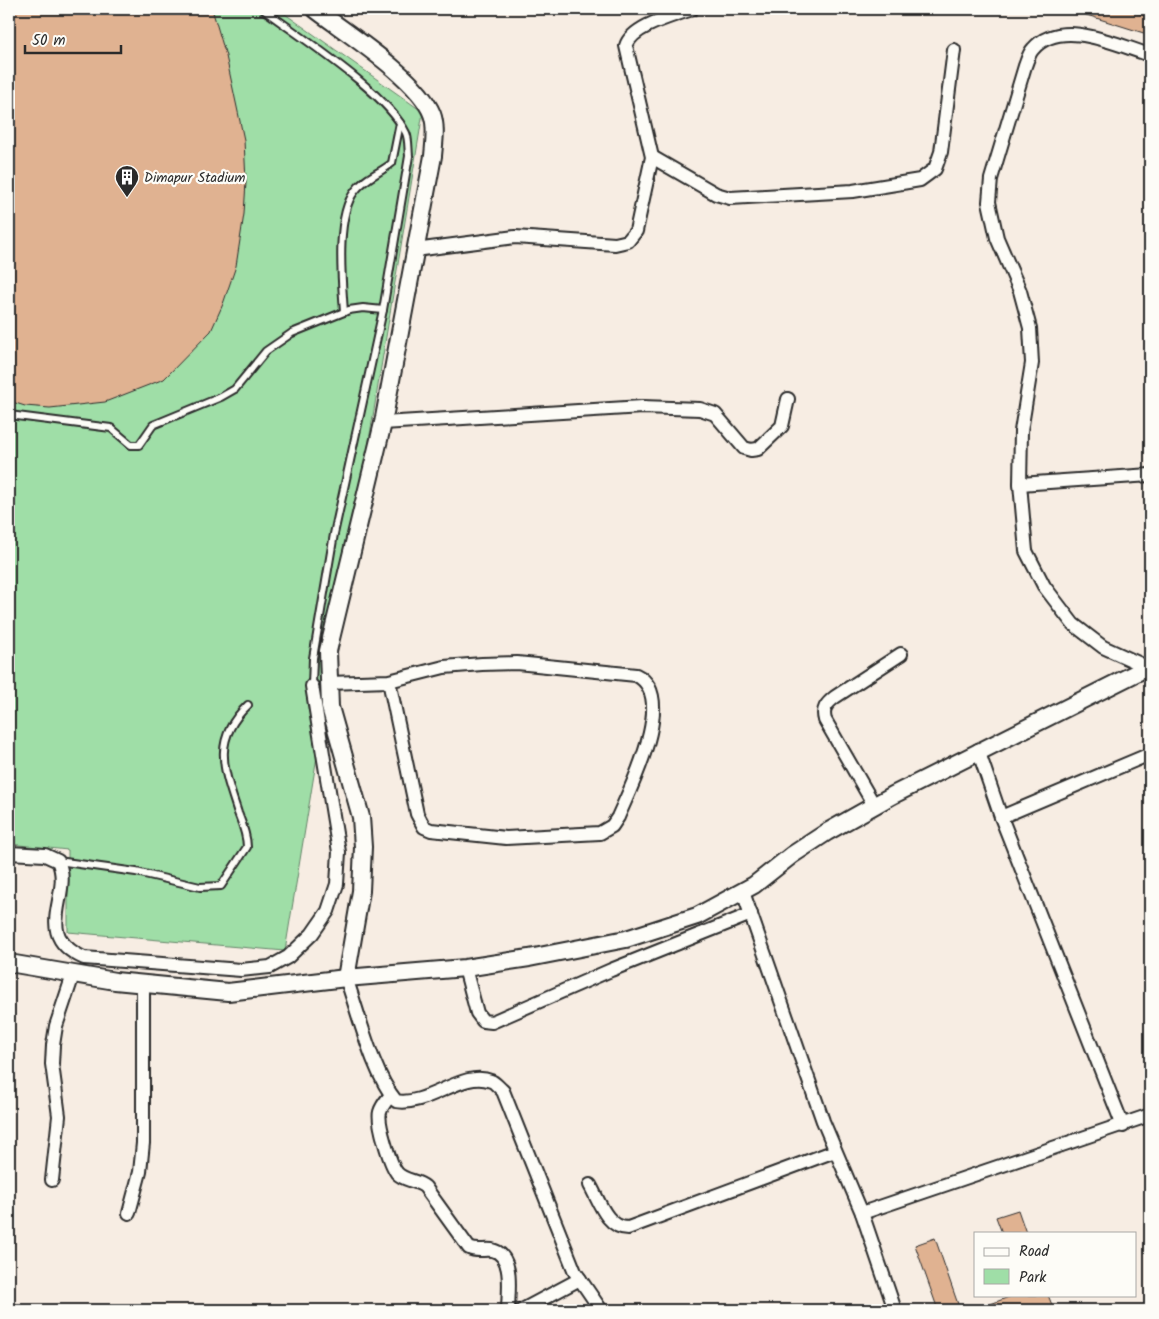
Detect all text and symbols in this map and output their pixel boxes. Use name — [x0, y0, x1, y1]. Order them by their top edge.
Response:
scale bar — [25, 22, 121, 54]
text: 50 m — [32, 29, 66, 53]
building icon: Dimapur Stadium — [114, 164, 140, 198]
place label: Dimapur Stadium — [144, 167, 245, 189]
legend — [974, 1232, 1136, 1296]
text: Road — [1019, 1240, 1050, 1264]
text: Park — [1019, 1266, 1047, 1290]

